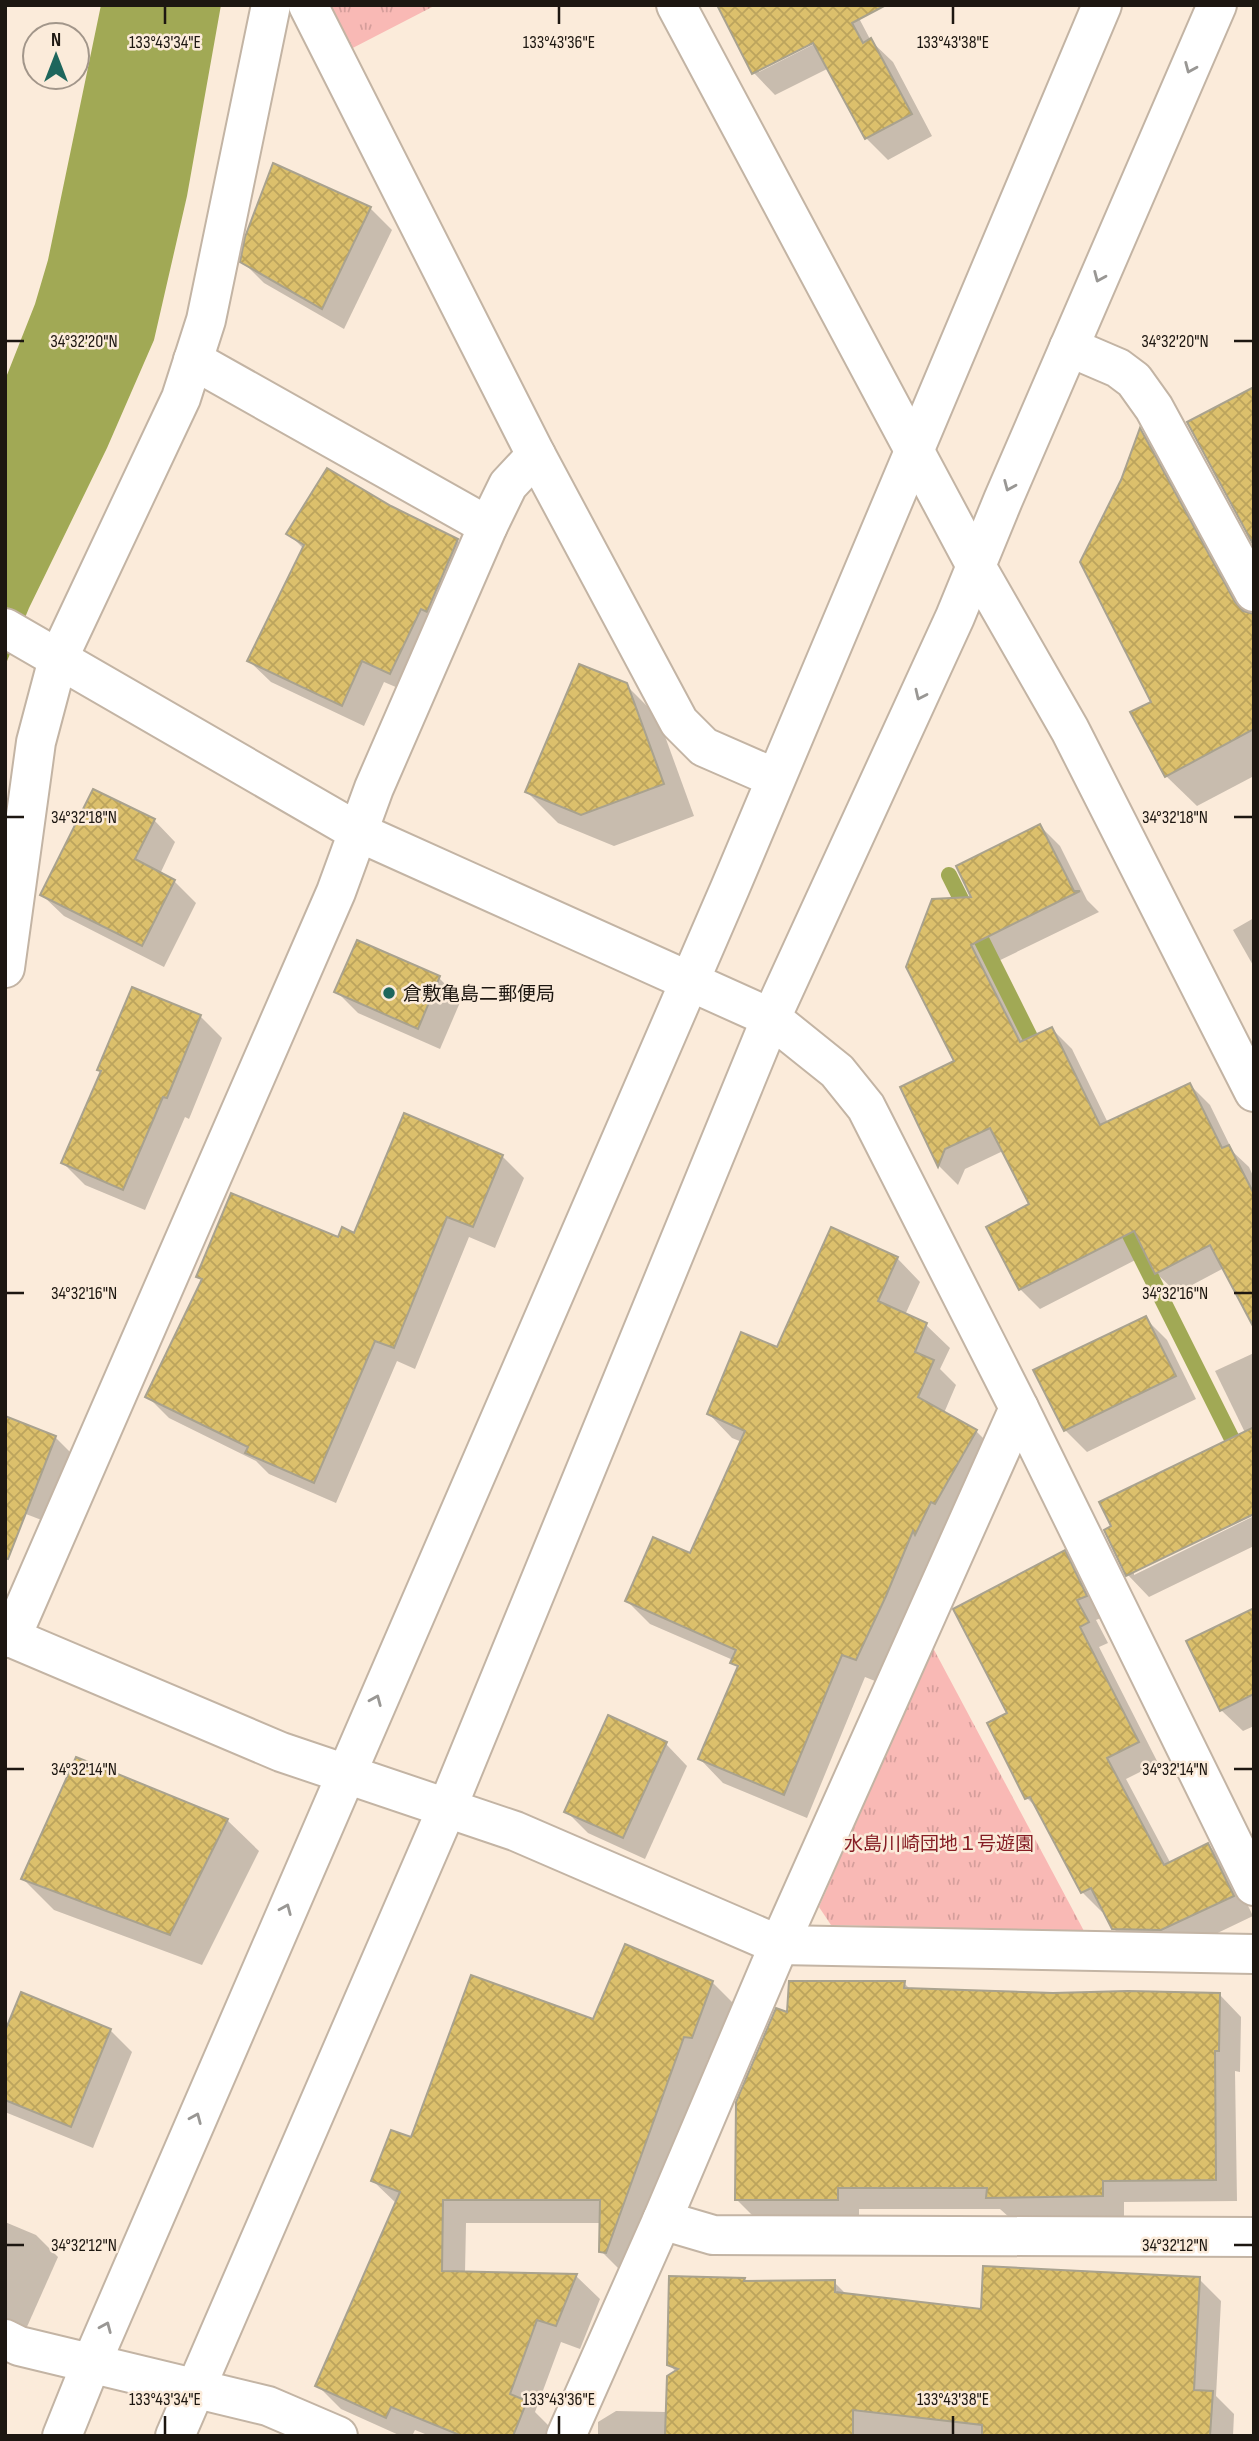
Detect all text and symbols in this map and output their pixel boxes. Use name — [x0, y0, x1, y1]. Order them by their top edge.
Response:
north arrow — [21, 21, 91, 91]
text: N — [51, 29, 61, 52]
text: 133°43'34"E — [129, 32, 201, 53]
text: 133°43'36"E — [523, 32, 595, 53]
text: 133°43'38"E — [917, 32, 989, 53]
one-way arrow — [1184, 61, 1198, 73]
one-way arrow — [1093, 269, 1107, 282]
text: 34°32'20"N — [50, 331, 118, 352]
text: 34°32'20"N — [1141, 331, 1209, 352]
one-way arrow — [1004, 479, 1018, 491]
one-way arrow — [914, 688, 928, 700]
text: 34°32'18"N — [51, 807, 117, 828]
text: 34°32'18"N — [1142, 807, 1208, 828]
place label: 倉敷亀島二郵便局 — [403, 983, 555, 1006]
marker: 倉敷亀島二郵便局 — [381, 985, 397, 1001]
text: 34°32'16"N — [51, 1283, 117, 1304]
text: 34°32'16"N — [1142, 1283, 1208, 1304]
one-way arrow — [368, 1695, 382, 1707]
text: 34°32'14"N — [51, 1759, 117, 1780]
text: 34°32'14"N — [1142, 1759, 1208, 1780]
park label: 水島川崎団地１号遊園 — [844, 1833, 1034, 1856]
one-way arrow — [278, 1904, 292, 1916]
one-way arrow — [188, 2113, 202, 2125]
text: 34°32'12"N — [51, 2235, 117, 2256]
text: 34°32'12"N — [1142, 2235, 1208, 2256]
one-way arrow — [98, 2322, 112, 2334]
text: 133°43'34"E — [129, 2389, 201, 2410]
text: 133°43'36"E — [523, 2389, 595, 2410]
text: 133°43'38"E — [917, 2389, 989, 2410]

